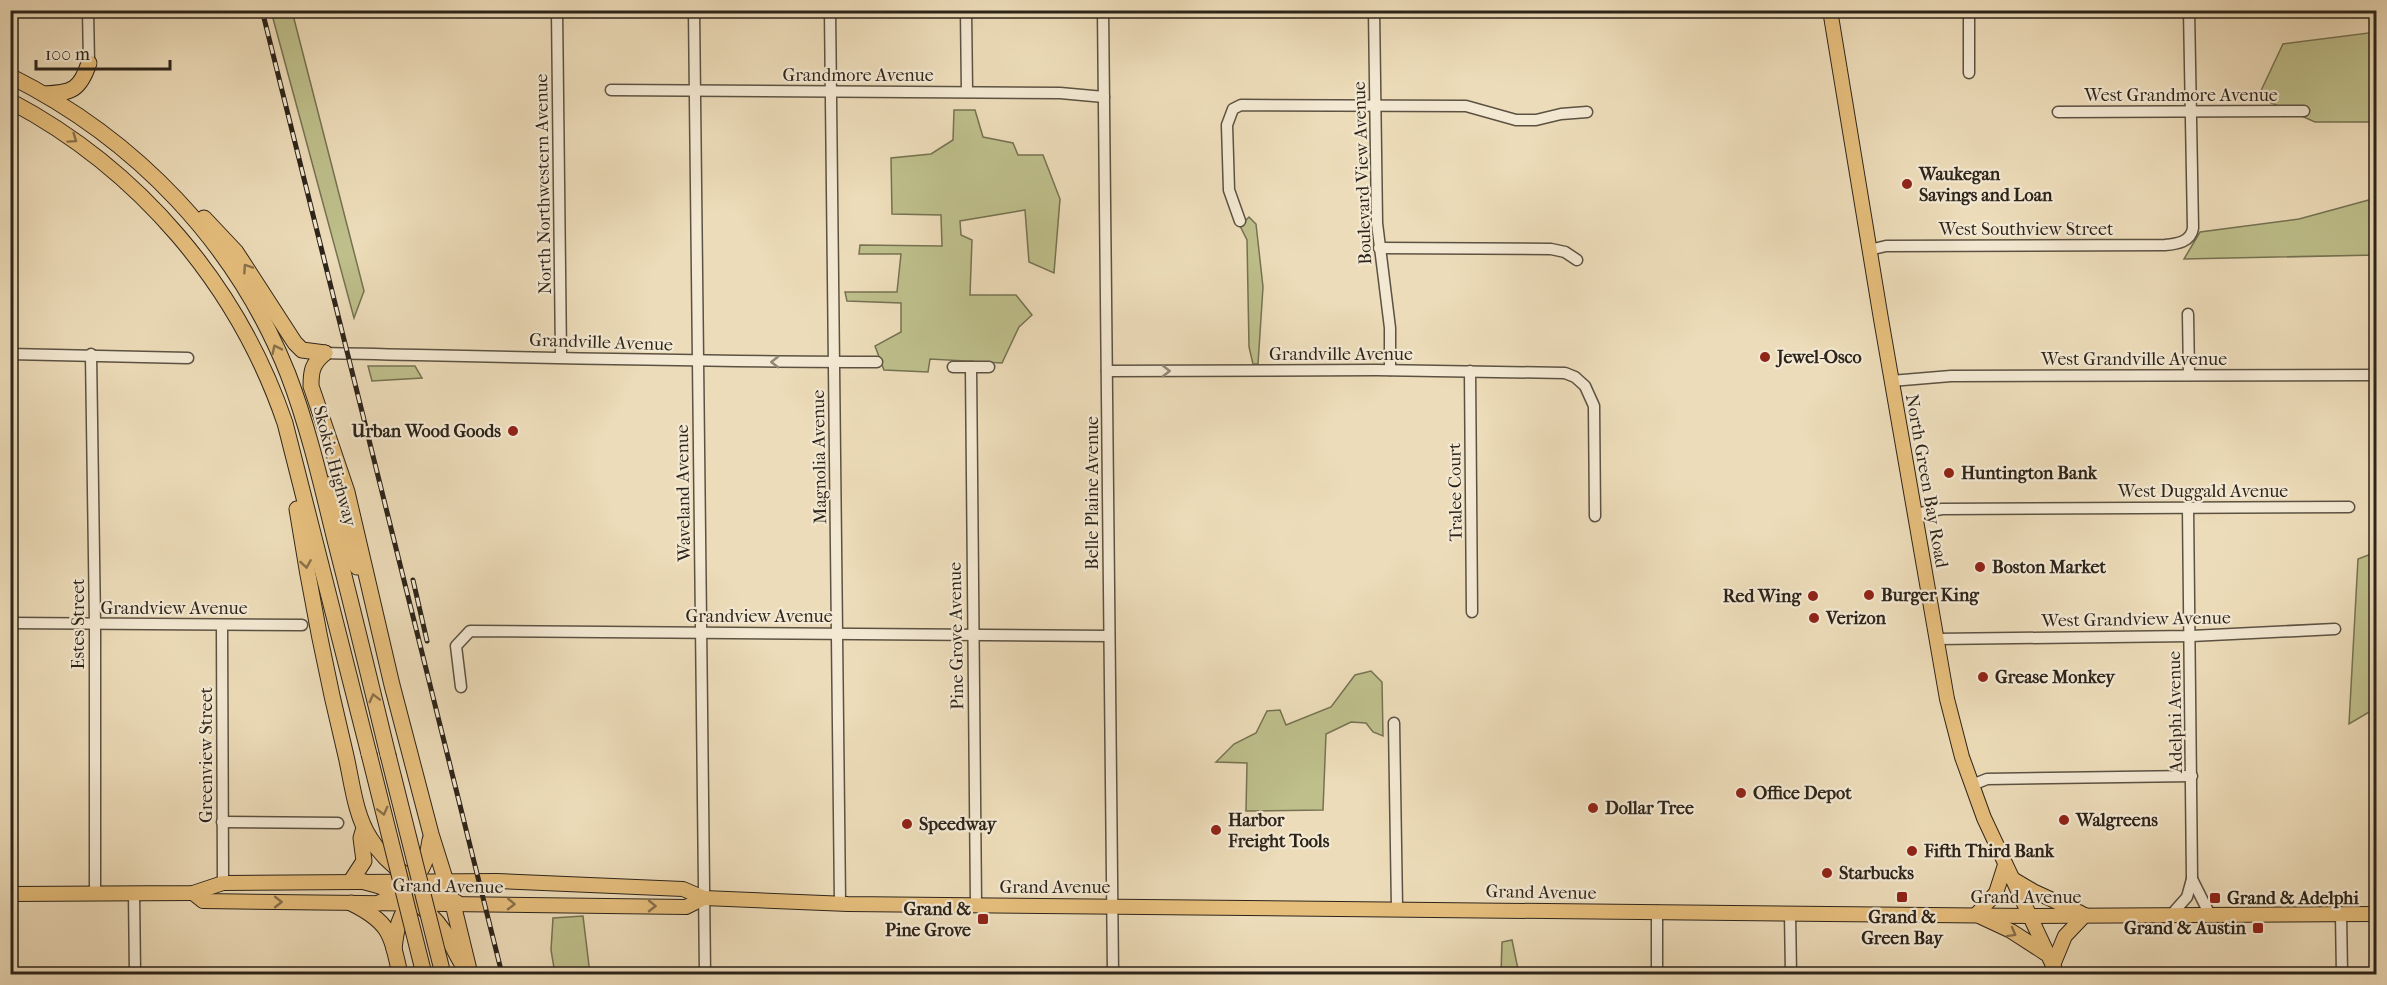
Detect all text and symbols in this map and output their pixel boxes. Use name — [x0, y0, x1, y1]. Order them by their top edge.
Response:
scale bar — [36, 33, 170, 71]
text: 100 m — [45, 44, 90, 65]
street label: Grandmore Avenue — [782, 65, 934, 86]
street label: North Northwestern Avenue — [531, 73, 556, 295]
street label: Boulevard View Avenue — [1349, 81, 1376, 265]
street label: West Grandmore Avenue — [2083, 85, 2278, 106]
one-way arrow — [66, 132, 77, 143]
place label: Waukegan Savings and Loan — [1918, 164, 2053, 206]
marker: Waukegan Savings and Loan — [1900, 177, 1914, 191]
street label: West Southview Street — [1938, 219, 2114, 240]
one-way arrow — [243, 264, 254, 275]
street label: Grandville Avenue — [529, 329, 673, 356]
street label: Grandville Avenue — [1269, 344, 1413, 365]
one-way arrow — [272, 345, 284, 356]
place label: Jewel-Osco — [1775, 347, 1862, 368]
street label: West Grandville Avenue — [2040, 349, 2227, 370]
marker: Jewel-Osco — [1758, 350, 1772, 364]
one-way arrow — [771, 356, 780, 368]
one-way arrow — [1161, 365, 1170, 377]
street label: Magnolia Avenue — [808, 390, 831, 524]
street label: North Green Bay Road — [1901, 393, 1952, 570]
street label: Skokie Highway — [308, 403, 361, 530]
street label: Belle Plaine Avenue — [1082, 416, 1103, 570]
place label: Urban Wood Goods — [350, 421, 501, 442]
marker: Urban Wood Goods — [506, 424, 520, 438]
street label: Waveland Avenue — [672, 424, 695, 563]
street label: Tralee Court — [1444, 442, 1467, 542]
place label: Huntington Bank — [1961, 463, 2098, 484]
marker: Huntington Bank — [1942, 466, 1956, 480]
street label: West Duggald Avenue — [2117, 481, 2288, 502]
place label: Boston Market — [1992, 557, 2106, 578]
one-way arrow — [299, 560, 311, 569]
marker: Boston Market — [1973, 560, 1987, 574]
street label: Pine Grove Avenue — [945, 562, 968, 710]
street label: Estes Street — [68, 578, 89, 669]
place label: Burger King — [1881, 585, 1980, 606]
place label: Red Wing — [1723, 586, 1802, 607]
marker: Burger King — [1862, 588, 1876, 602]
marker: Red Wing — [1806, 589, 1820, 603]
street label: Grandview Avenue — [100, 598, 248, 619]
street label: Grandview Avenue — [685, 606, 833, 627]
street label: West Grandview Avenue — [2040, 607, 2231, 632]
place label: Verizon — [1825, 608, 1887, 629]
marker: Verizon — [1807, 611, 1821, 625]
street label: Adelphi Avenue — [2164, 651, 2187, 774]
place label: Grease Monkey — [1995, 667, 2116, 688]
marker: Grease Monkey — [1976, 670, 1990, 684]
street label: Greenview Street — [196, 686, 217, 823]
one-way arrow — [369, 693, 382, 703]
place label: Office Depot — [1753, 783, 1852, 804]
marker: Office Depot — [1734, 786, 1748, 800]
place label: Dollar Tree — [1605, 798, 1694, 819]
marker: Dollar Tree — [1586, 801, 1600, 815]
one-way arrow — [375, 806, 388, 816]
place label: Harbor Freight Tools — [1227, 810, 1330, 852]
place label: Walgreens — [2075, 810, 2158, 831]
marker: Walgreens — [2057, 813, 2071, 827]
place label: Speedway — [919, 814, 998, 835]
marker: Speedway — [900, 817, 914, 831]
marker: Harbor Freight Tools — [1209, 823, 1223, 837]
place label: Fifth Third Bank — [1923, 841, 2055, 862]
marker: Fifth Third Bank — [1905, 844, 1919, 858]
place label: Starbucks — [1839, 863, 1914, 884]
marker: Starbucks — [1820, 866, 1834, 880]
street label: Grand Avenue — [392, 875, 504, 898]
street label: Grand Avenue — [1000, 877, 1111, 898]
street label: Grand Avenue — [1485, 881, 1597, 904]
street label: Grand Avenue — [1971, 887, 2082, 908]
place label: Grand & Adelphi — [2227, 888, 2359, 909]
marker: Grand & Green Bay — [1895, 890, 1909, 904]
marker: Grand & Adelphi — [2208, 891, 2222, 905]
one-way arrow — [273, 896, 282, 908]
one-way arrow — [507, 898, 516, 911]
place label: Grand & Pine Grove — [885, 899, 971, 941]
one-way arrow — [647, 900, 656, 912]
place label: Grand & Green Bay — [1861, 907, 1944, 949]
marker: Grand & Pine Grove — [976, 912, 990, 926]
place label: Grand & Austin — [2124, 918, 2247, 939]
marker: Grand & Austin — [2251, 921, 2265, 935]
one-way arrow — [2006, 926, 2017, 937]

